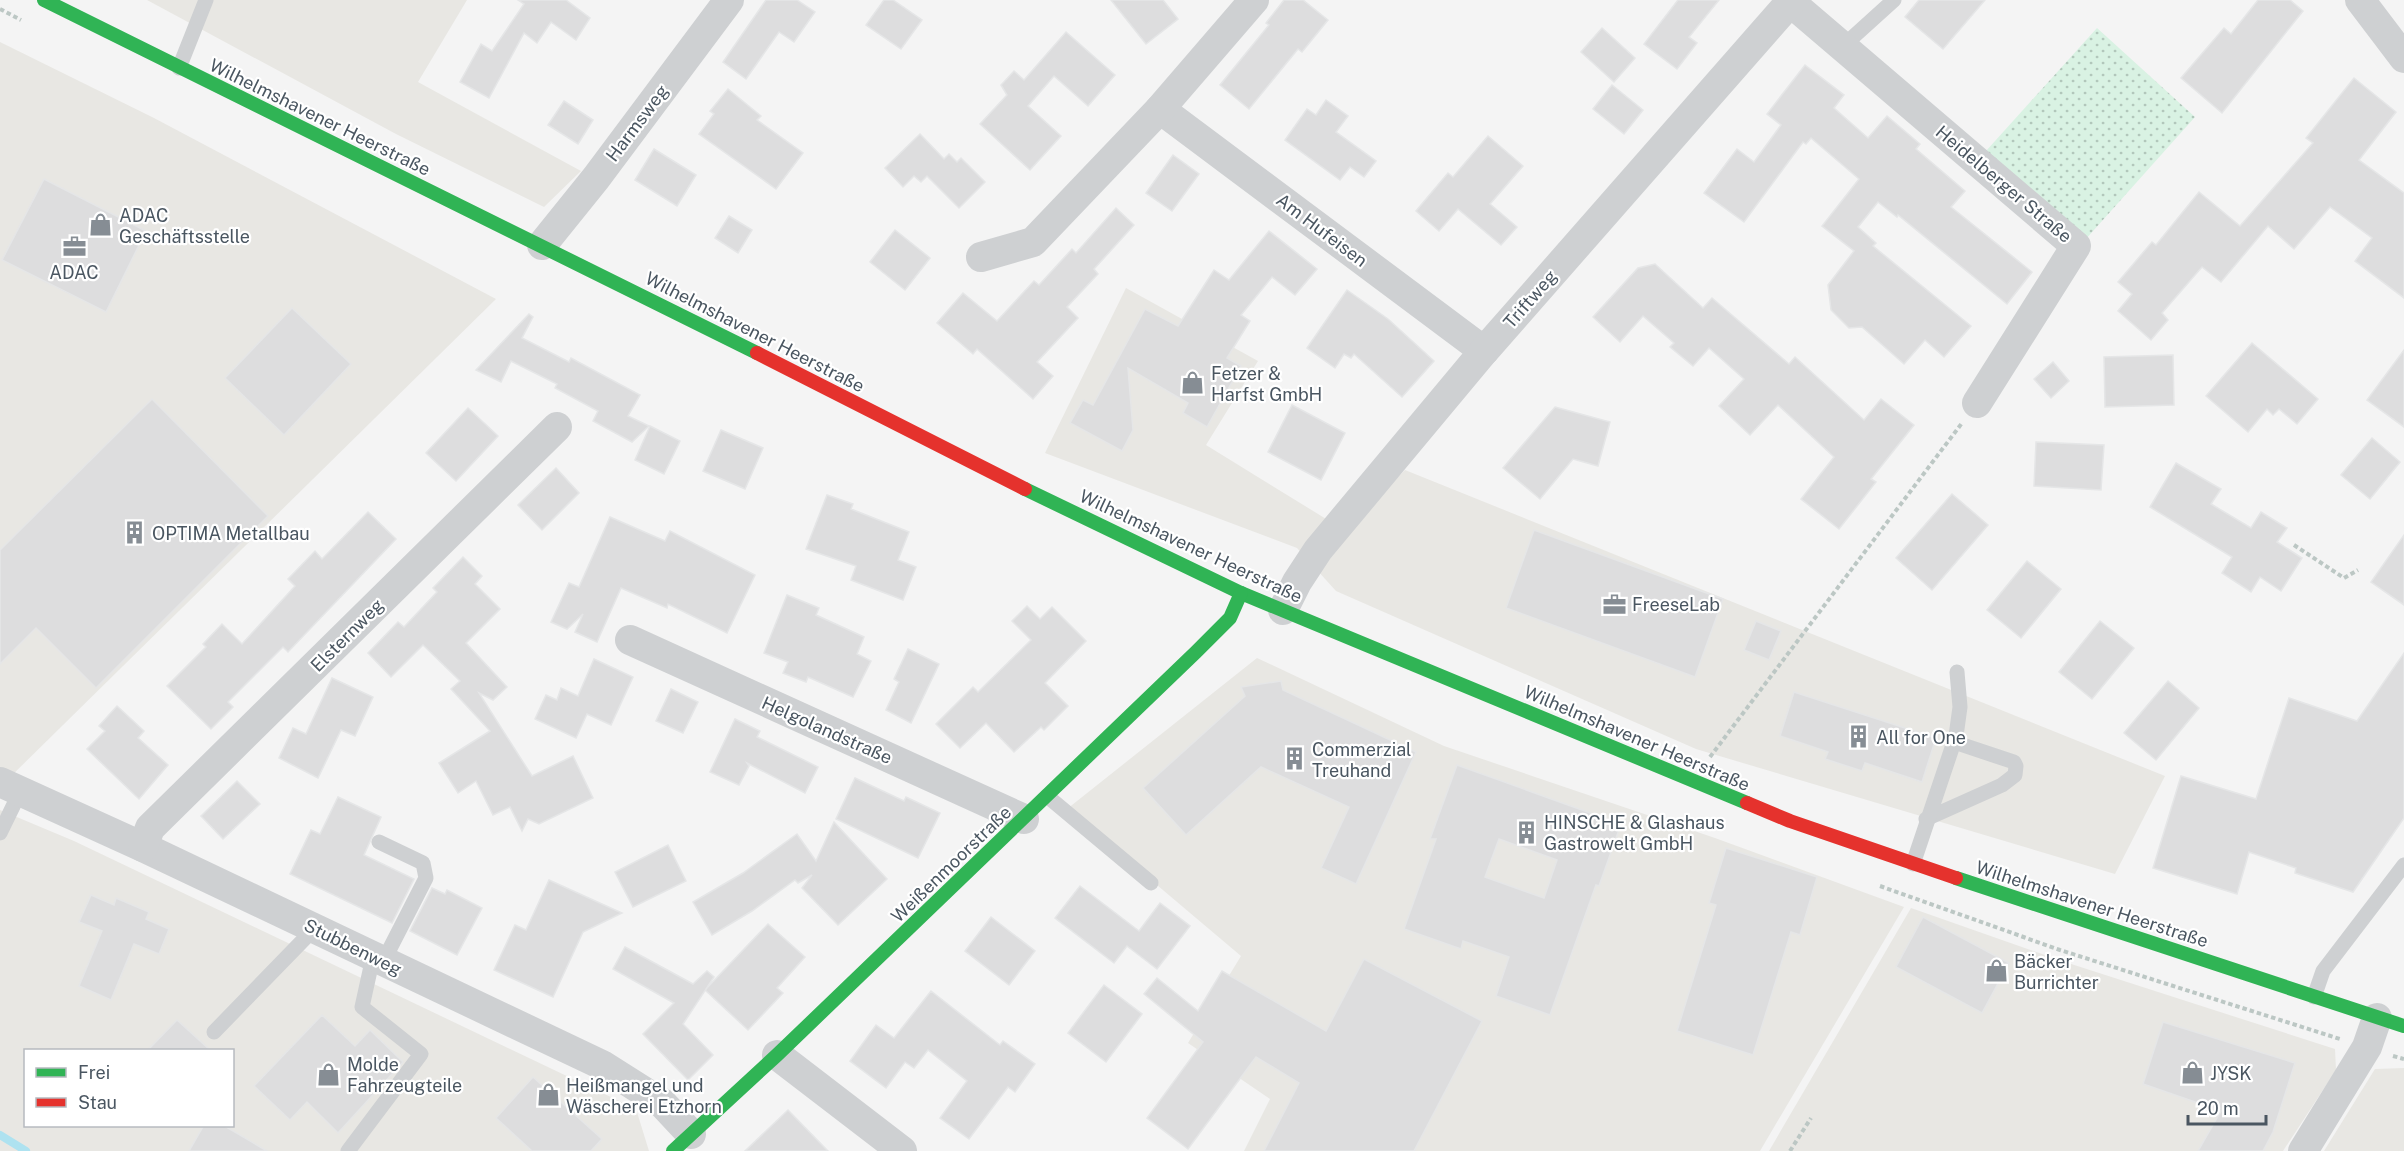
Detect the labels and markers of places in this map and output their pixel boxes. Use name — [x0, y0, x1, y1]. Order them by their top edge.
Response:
place label: ADAC Geschäftsstelle — [119, 205, 250, 247]
shop icon: ADAC Geschäftsstelle — [88, 212, 114, 238]
office icon: ADAC — [61, 233, 87, 259]
place label: ADAC — [49, 262, 99, 283]
place label: Fetzer & Harfst GmbH — [1211, 363, 1322, 405]
shop icon: Fetzer & Harfst GmbH — [1180, 370, 1206, 396]
building icon: OPTIMA Metallbau — [121, 520, 147, 546]
place label: OPTIMA Metallbau — [152, 523, 310, 544]
office icon: FreeseLab — [1601, 591, 1627, 617]
place label: FreeseLab — [1632, 594, 1720, 615]
building icon: All for One — [1845, 724, 1871, 750]
place label: All for One — [1876, 727, 1966, 748]
place label: Commerzial Treuhand — [1312, 739, 1412, 781]
building icon: Commerzial Treuhand — [1281, 746, 1307, 772]
place label: HINSCHE & Glashaus Gastrowelt GmbH — [1544, 812, 1725, 854]
building icon: HINSCHE & Glashaus Gastrowelt GmbH — [1513, 819, 1539, 845]
place label: Bäcker Burrichter — [2014, 951, 2099, 993]
shop icon: Bäcker Burrichter — [1983, 958, 2009, 984]
place label: Molde Fahrzeugteile — [347, 1054, 462, 1096]
shop icon: JYSK — [2179, 1060, 2205, 1086]
shop icon: Molde Fahrzeugteile — [316, 1061, 342, 1087]
place label: JYSK — [2210, 1063, 2251, 1084]
place label: Heißmangel und Wäscherei Etzhorn — [566, 1075, 722, 1117]
shop icon: Heißmangel und Wäscherei Etzhorn — [535, 1082, 561, 1108]

